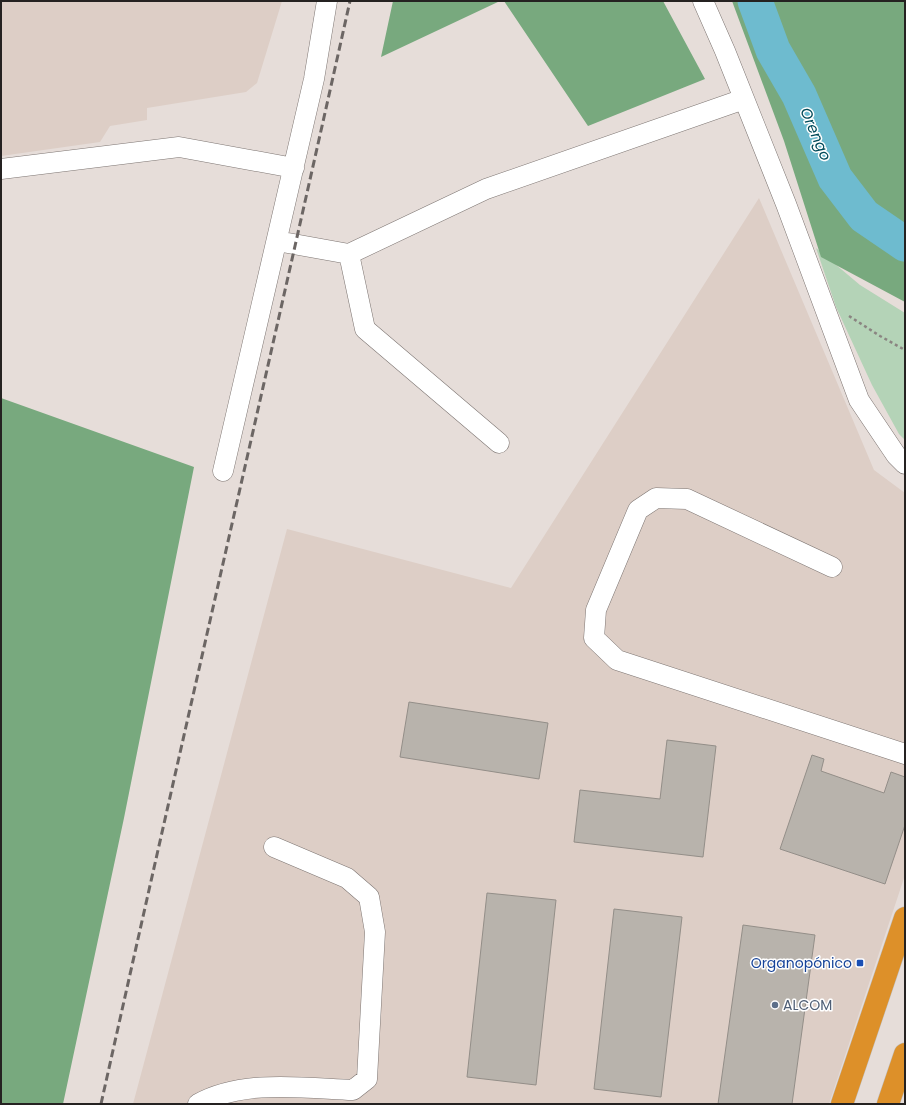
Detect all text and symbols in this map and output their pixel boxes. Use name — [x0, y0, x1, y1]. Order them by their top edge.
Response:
water label: Orengo — [795, 104, 837, 164]
place label: Organopónico — [751, 953, 852, 973]
marker: Organopónico — [855, 958, 865, 968]
place label: ALCOM — [783, 995, 832, 1015]
marker: ALCOM — [770, 1000, 780, 1010]

